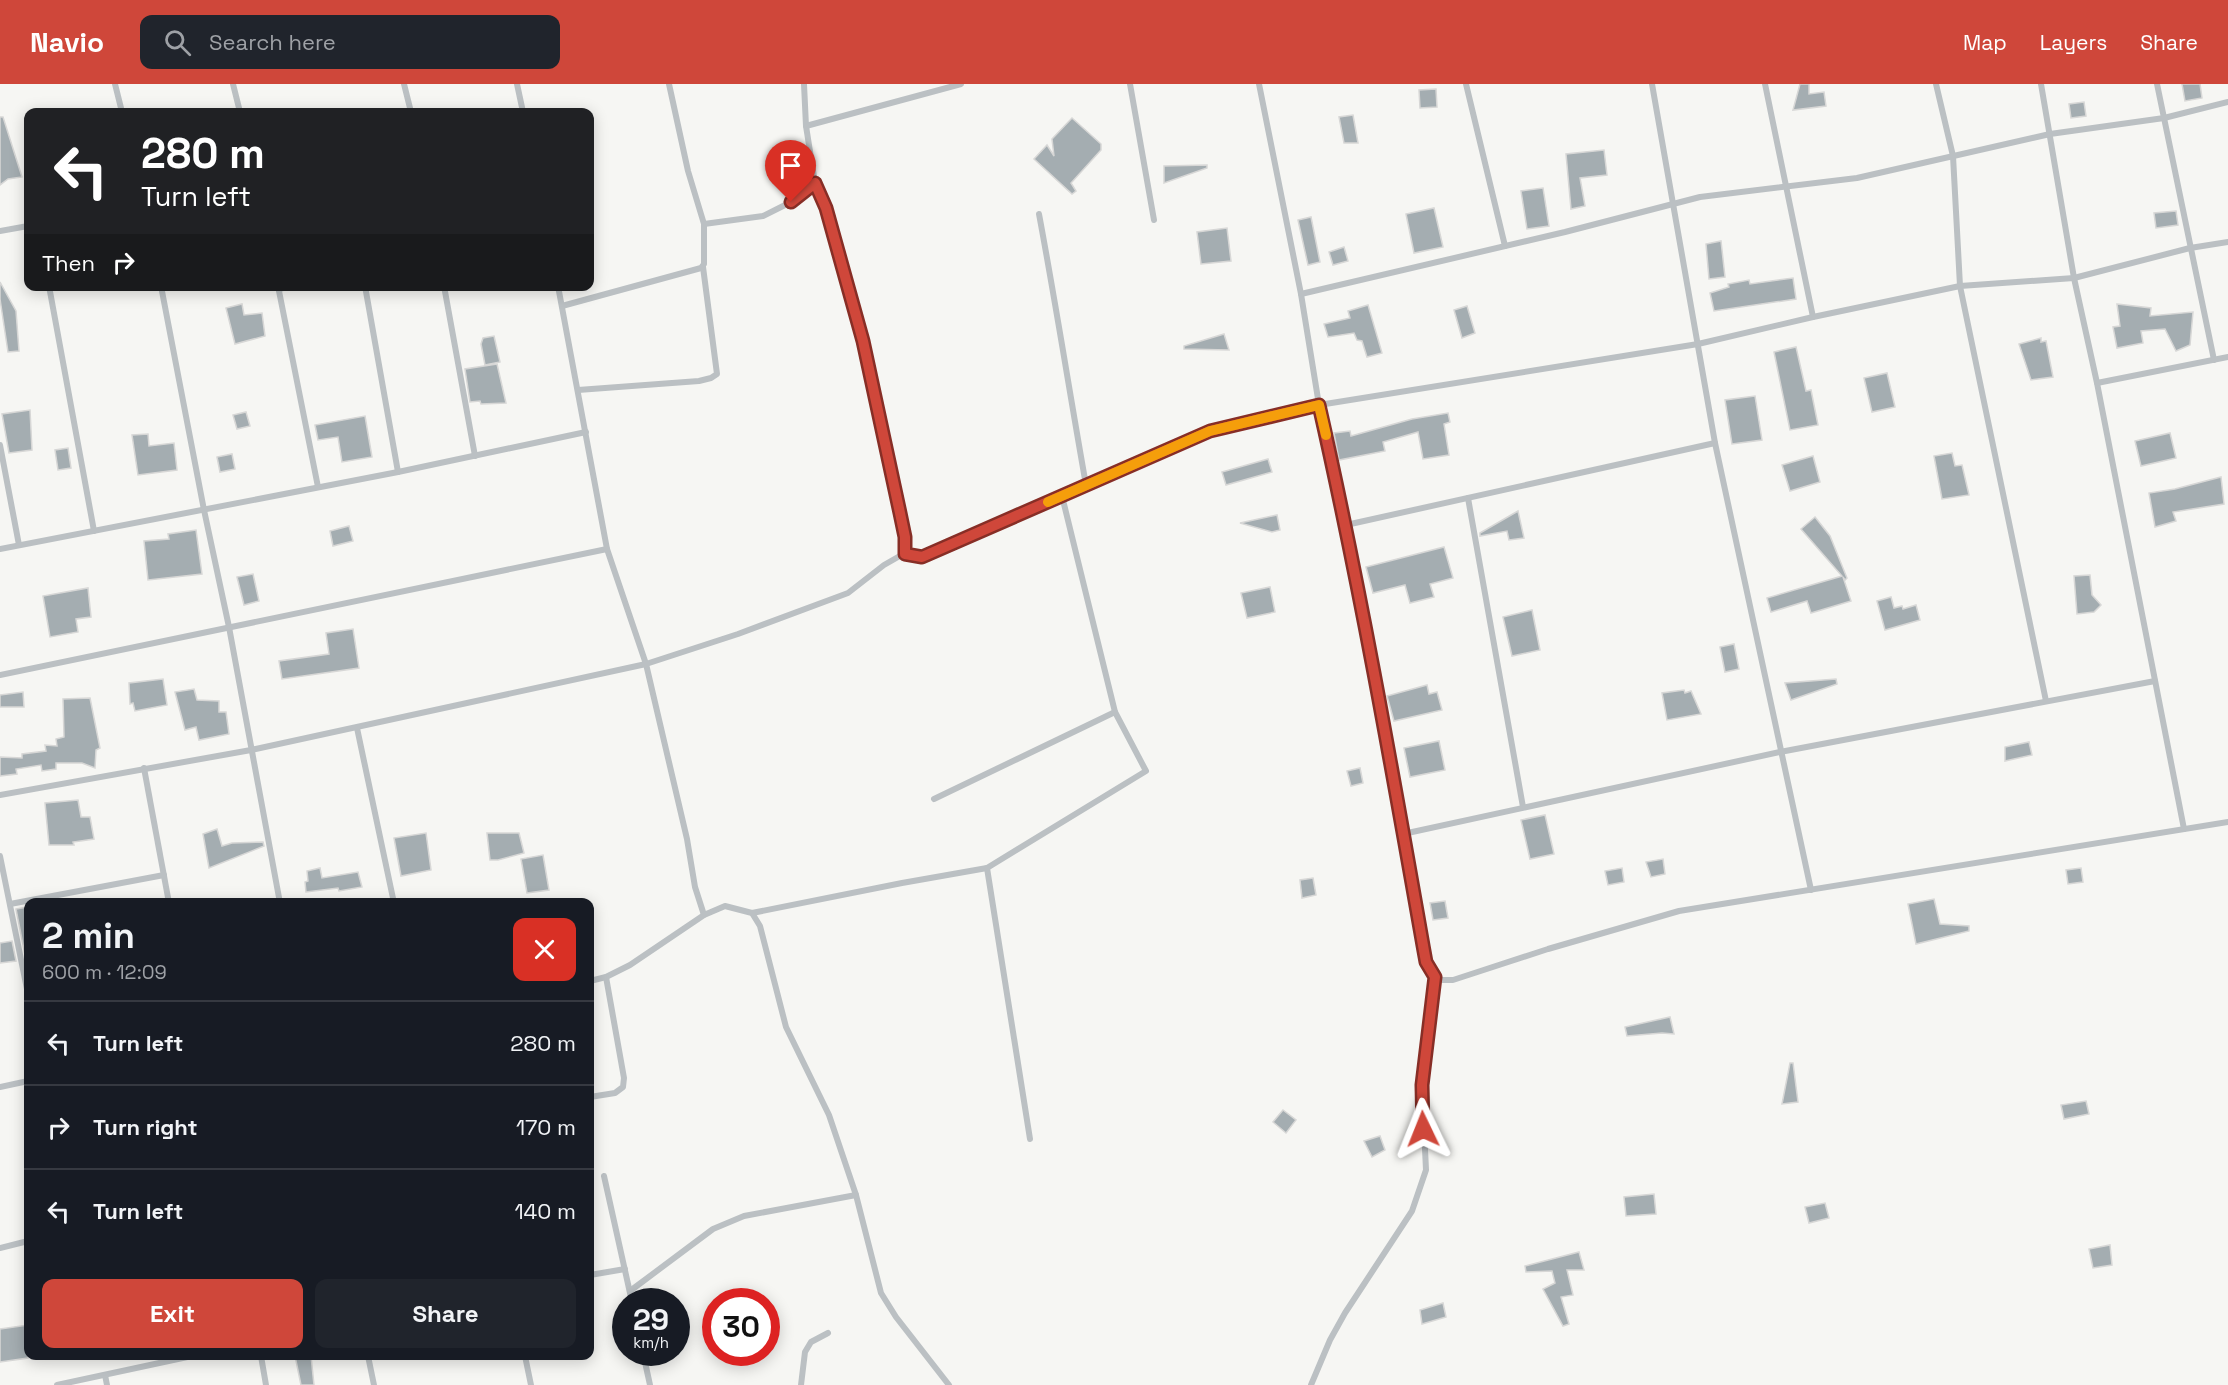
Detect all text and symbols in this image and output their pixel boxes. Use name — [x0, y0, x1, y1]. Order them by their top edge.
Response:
search box — [140, 15, 560, 69]
text: Navio — [30, 24, 104, 60]
icon: search — [161, 26, 194, 59]
text: Search here — [209, 28, 336, 56]
text: Map — [1963, 29, 2007, 56]
text: Layers — [2040, 29, 2107, 56]
text: Share — [2140, 29, 2198, 56]
text: 280 m — [141, 127, 265, 180]
icon: left — [42, 132, 120, 210]
pin — [765, 140, 816, 202]
icon: arrive — [774, 149, 807, 182]
text: Turn left — [141, 179, 251, 214]
icon: right — [107, 246, 140, 279]
text: Then — [42, 249, 95, 277]
text: 2 min — [42, 913, 135, 959]
button: close — [513, 918, 576, 981]
text: 600 m · 12:09 — [42, 959, 167, 985]
icon: left — [42, 1027, 75, 1060]
text: Turn left — [93, 1029, 183, 1057]
text: 280 m — [510, 1029, 576, 1057]
position arrow — [1391, 1097, 1455, 1161]
icon: right — [42, 1111, 75, 1144]
text: Turn right — [93, 1113, 198, 1141]
text: 170 m — [516, 1113, 576, 1141]
icon: left — [42, 1195, 75, 1228]
text: Turn left — [93, 1197, 183, 1225]
text: 140 m — [514, 1197, 576, 1225]
button: Exit — [42, 1279, 303, 1348]
button: Share — [315, 1279, 576, 1348]
speed limit sign: 30 — [702, 1288, 780, 1366]
text: 29 — [633, 1300, 669, 1339]
text: km/h — [633, 1333, 669, 1352]

